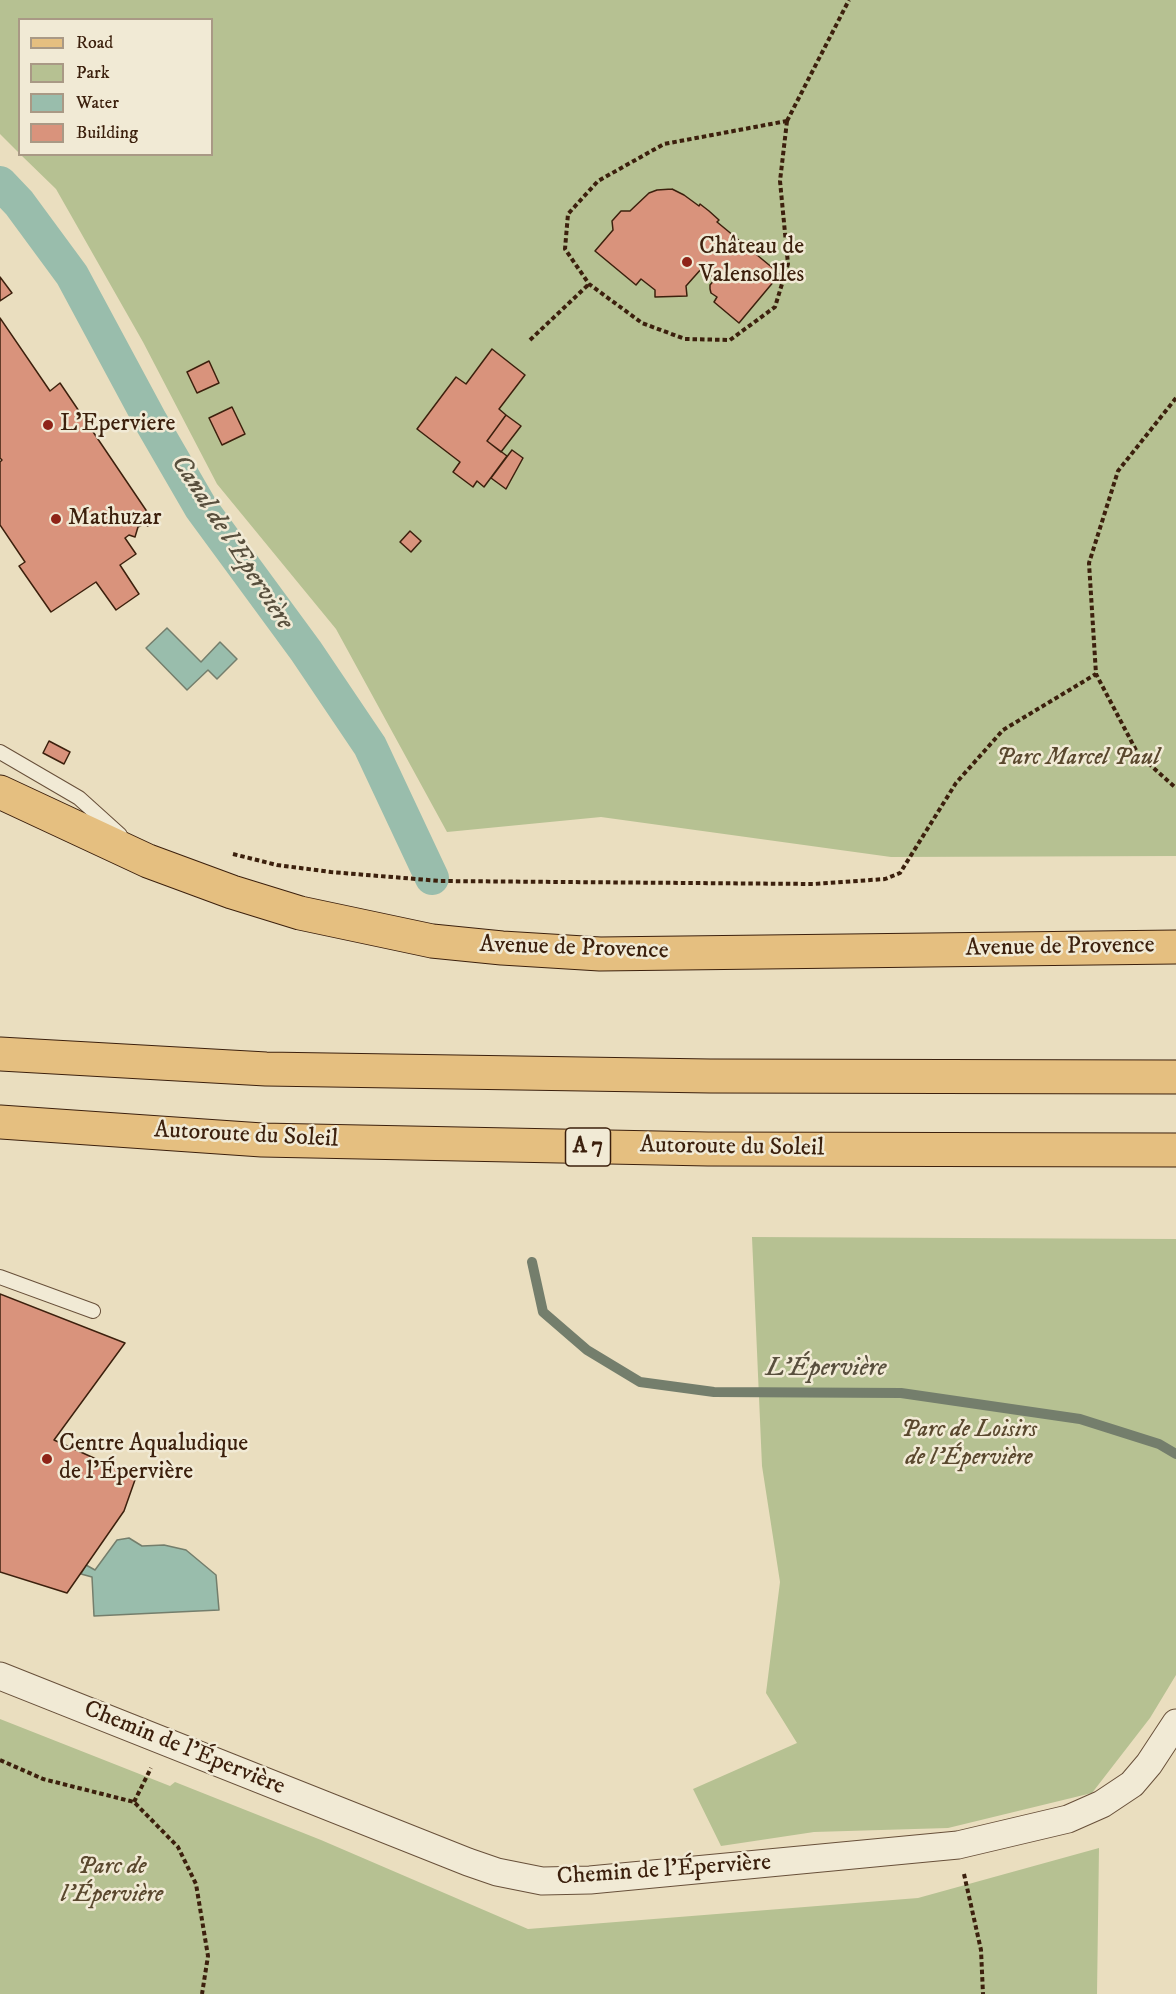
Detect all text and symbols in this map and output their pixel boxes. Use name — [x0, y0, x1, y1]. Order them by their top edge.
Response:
legend — [18, 18, 213, 156]
text: Road — [76, 32, 113, 54]
text: Park — [76, 62, 110, 84]
text: Water — [76, 92, 119, 114]
text: Building — [76, 122, 138, 144]
place label: Château de Valensolles — [699, 234, 804, 290]
marker: Château de Valensolles — [680, 255, 694, 269]
place label: L’Eperviere — [60, 411, 175, 439]
marker: L’Eperviere — [41, 418, 55, 432]
water label: Canal de l'Epervière — [163, 450, 299, 636]
place label: Mathuzar — [68, 505, 161, 533]
marker: Mathuzar — [49, 512, 63, 526]
park label: Parc Marcel Paul — [996, 745, 1160, 773]
street label: Avenue de Provence — [479, 931, 669, 967]
street label: Avenue de Provence — [965, 932, 1155, 964]
street label: Autoroute du Soleil — [153, 1117, 339, 1155]
road number: A 7 — [566, 1128, 610, 1166]
street label: Autoroute du Soleil — [640, 1132, 824, 1164]
water label: L'Épervière — [766, 1354, 886, 1386]
park label: Parc de Loisirs de l'Épervière — [901, 1417, 1037, 1473]
place label: Centre Aqualudique de l'Épervière — [59, 1431, 248, 1487]
marker: Centre Aqualudique de l'Épervière — [40, 1452, 54, 1466]
street label: Chemin de l'Épervière — [79, 1695, 289, 1803]
street label: Chemin de l'Épervière — [556, 1849, 772, 1893]
park label: Parc de l'Épervière — [61, 1854, 163, 1910]

